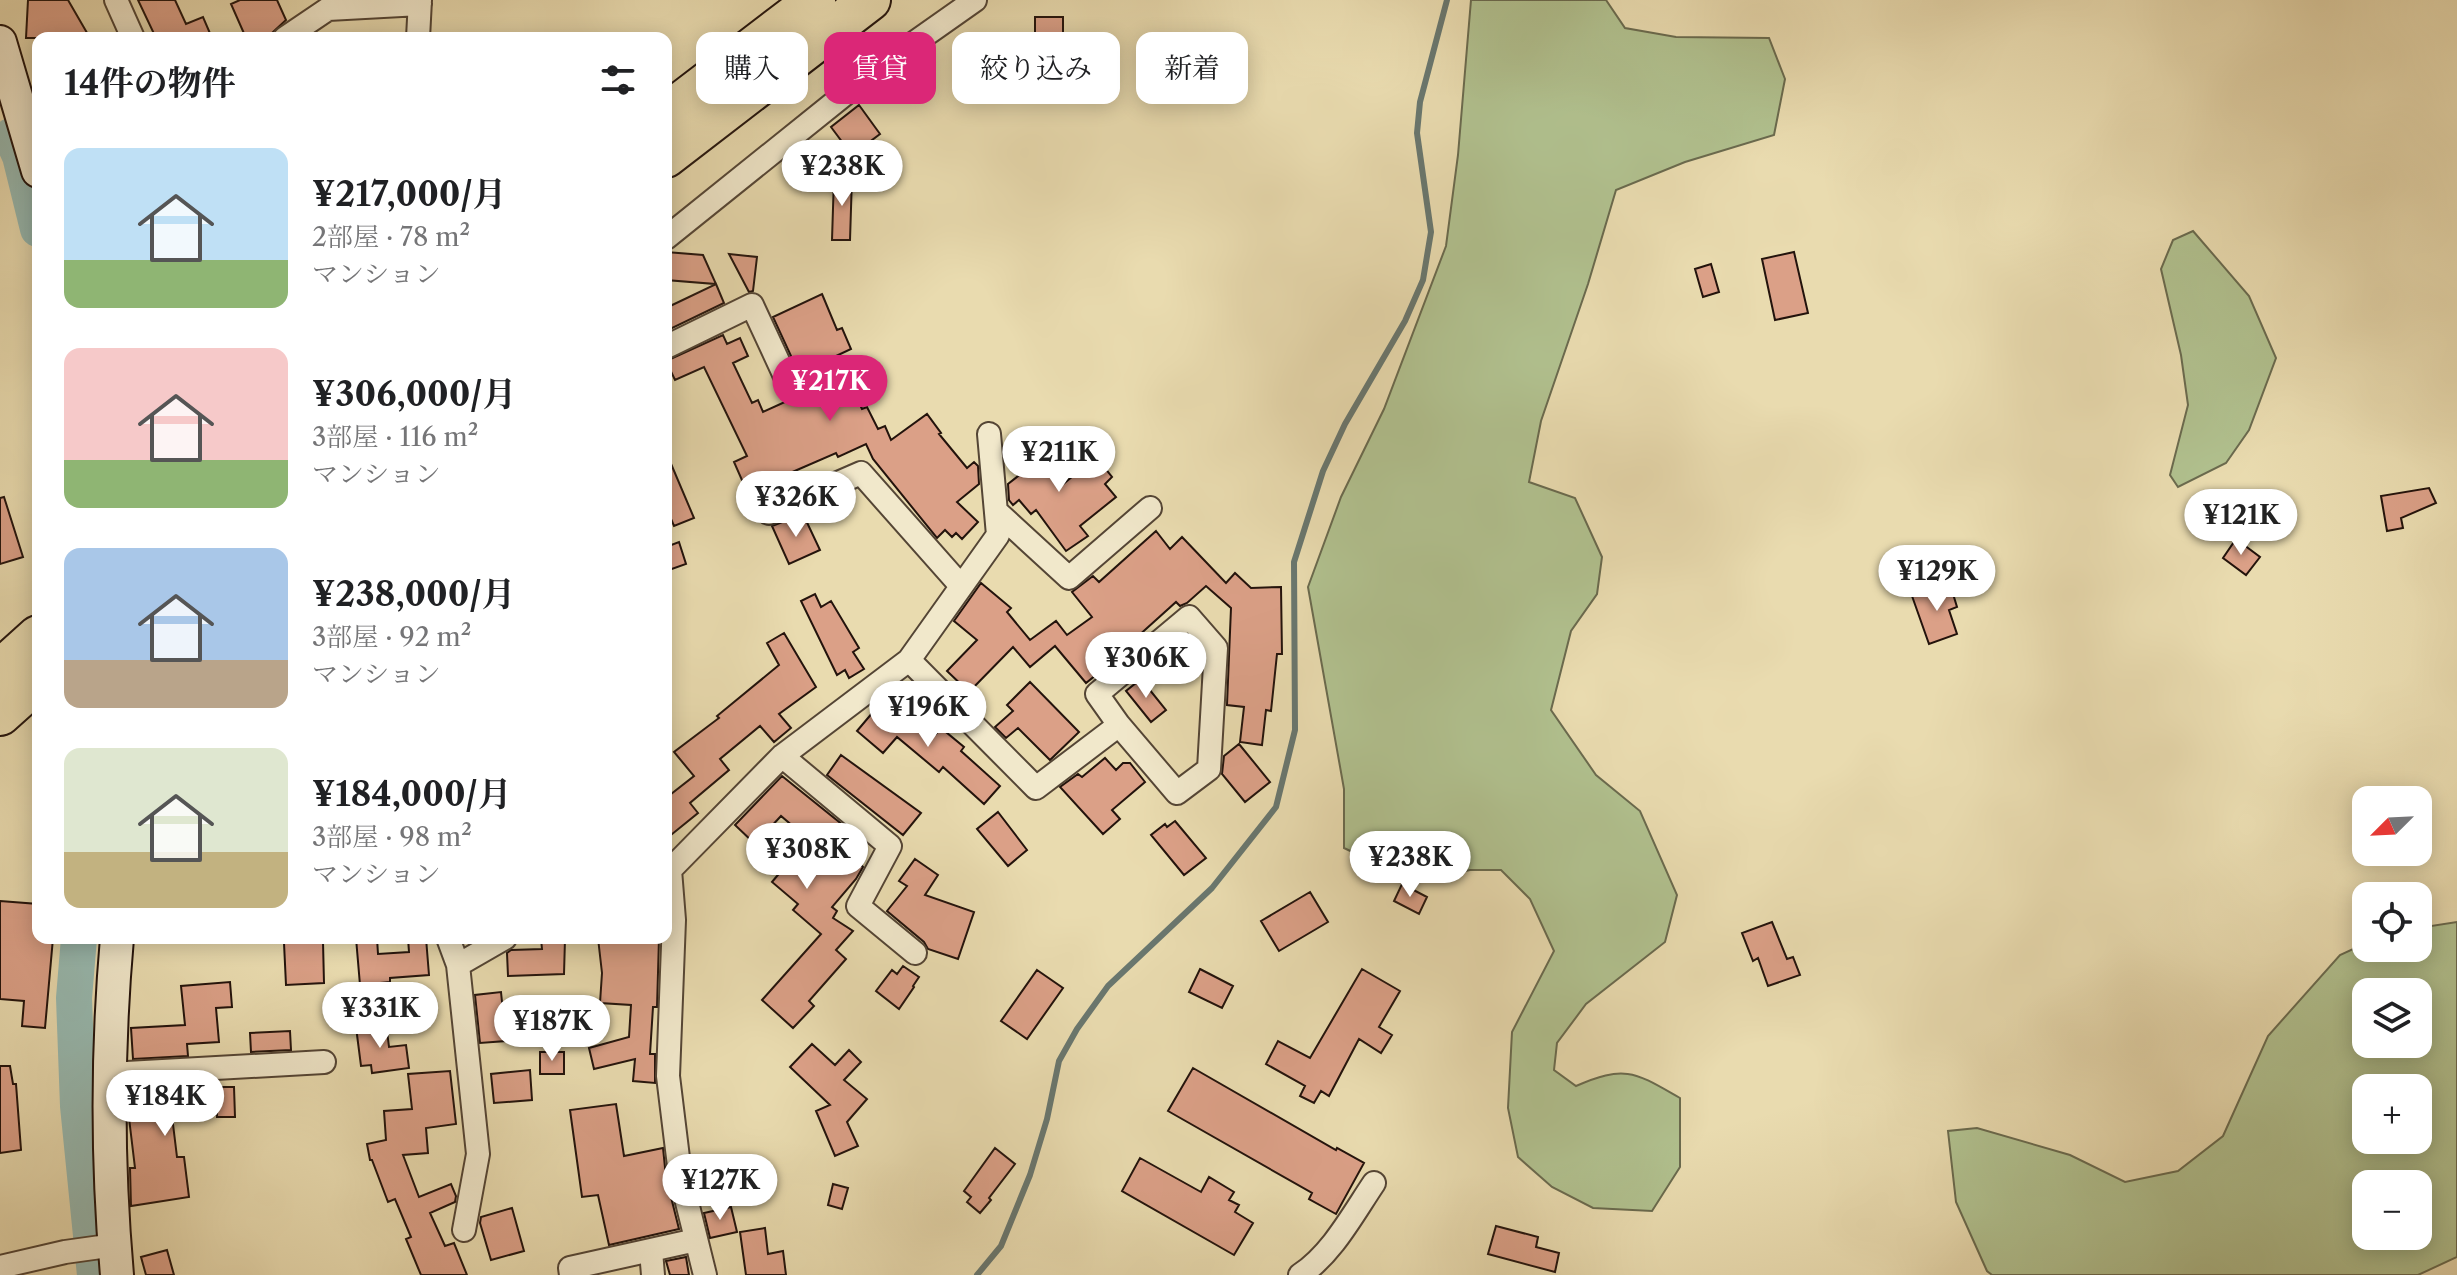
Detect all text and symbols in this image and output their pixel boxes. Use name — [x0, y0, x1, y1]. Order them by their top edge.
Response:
chip: 購入 — [696, 32, 808, 104]
chip: 賃貸 — [824, 32, 936, 104]
chip: 絞り込み — [952, 32, 1120, 104]
chip: 新着 — [1136, 32, 1248, 104]
icon: filters — [596, 58, 640, 102]
text: 14件の物件 — [64, 62, 235, 104]
pin: ¥238K — [786, 140, 898, 208]
text: ¥238K — [800, 150, 884, 182]
text: ¥217,000/月 — [312, 173, 507, 215]
icon: home — [128, 180, 224, 276]
text: 2部屋 · 78 m² — [312, 221, 470, 253]
text: マンション — [312, 258, 441, 290]
pin: ¥217K — [774, 355, 886, 423]
text: ¥217K — [790, 365, 870, 397]
text: ¥306,000/月 — [312, 373, 517, 415]
icon: home — [128, 380, 224, 476]
text: 3部屋 · 116 m² — [312, 421, 478, 453]
pin: ¥211K — [1003, 426, 1115, 494]
text: ¥211K — [1020, 436, 1098, 468]
text: マンション — [312, 458, 441, 490]
pin: ¥326K — [740, 471, 852, 539]
text: ¥326K — [754, 481, 838, 513]
pin: ¥121K — [2185, 489, 2297, 557]
text: ¥121K — [2202, 499, 2280, 531]
pin: ¥129K — [1881, 545, 1993, 613]
text: ¥129K — [1896, 555, 1978, 587]
text: ¥238,000/月 — [312, 573, 516, 615]
icon: home — [128, 580, 224, 676]
text: 3部屋 · 92 m² — [312, 621, 471, 653]
pin: ¥306K — [1090, 632, 1202, 700]
text: ¥306K — [1103, 642, 1189, 674]
text: マンション — [312, 658, 441, 690]
pin: ¥196K — [872, 681, 984, 749]
text: ¥196K — [887, 691, 969, 723]
text: ¥184,000/月 — [312, 773, 512, 815]
icon: home — [128, 780, 224, 876]
north arrow — [2352, 786, 2432, 866]
map controls — [2352, 786, 2432, 1250]
text: 3部屋 · 98 m² — [312, 821, 472, 853]
pin: ¥308K — [751, 823, 863, 891]
pin: ¥238K — [1354, 831, 1466, 899]
text: ¥308K — [764, 833, 850, 865]
text: ¥238K — [1368, 841, 1452, 873]
text: マンション — [312, 858, 441, 890]
button: locate — [2352, 882, 2432, 962]
button: layers — [2352, 978, 2432, 1058]
pin: ¥331K — [324, 982, 436, 1050]
text: ¥331K — [340, 992, 420, 1024]
pin: ¥187K — [496, 995, 608, 1063]
text: ¥187K — [512, 1005, 592, 1037]
pin: ¥184K — [109, 1070, 221, 1138]
button: + — [2352, 1074, 2432, 1154]
text: ¥184K — [124, 1080, 206, 1112]
pin: ¥127K — [664, 1154, 776, 1222]
text: ¥127K — [680, 1164, 760, 1196]
button: − — [2352, 1170, 2432, 1250]

